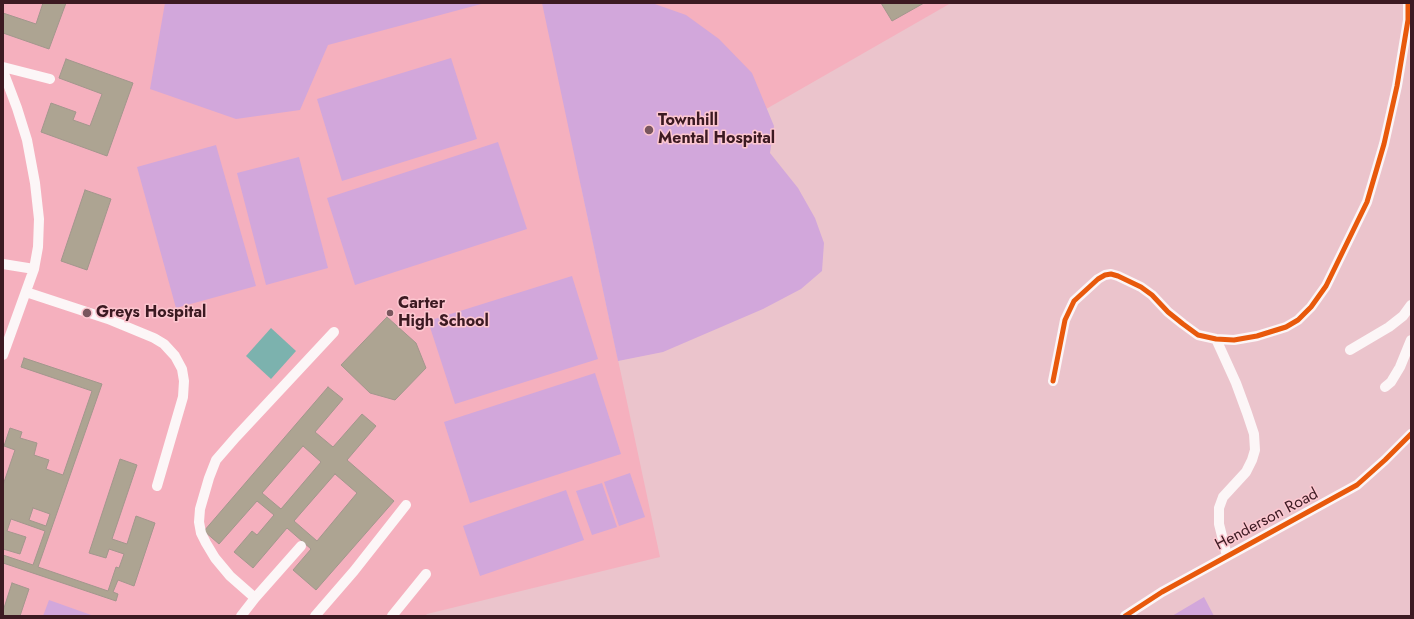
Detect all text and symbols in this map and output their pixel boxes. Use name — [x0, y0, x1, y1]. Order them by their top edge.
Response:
place label: Townhill Mental Hospital — [658, 111, 775, 149]
marker: Townhill Mental Hospital — [643, 124, 655, 136]
place label: Carter High School — [398, 294, 489, 332]
place label: Greys Hospital — [96, 303, 206, 323]
marker: Greys Hospital — [81, 307, 93, 319]
marker: Carter High School — [385, 308, 395, 318]
street label: Henderson Road — [1212, 485, 1322, 555]

